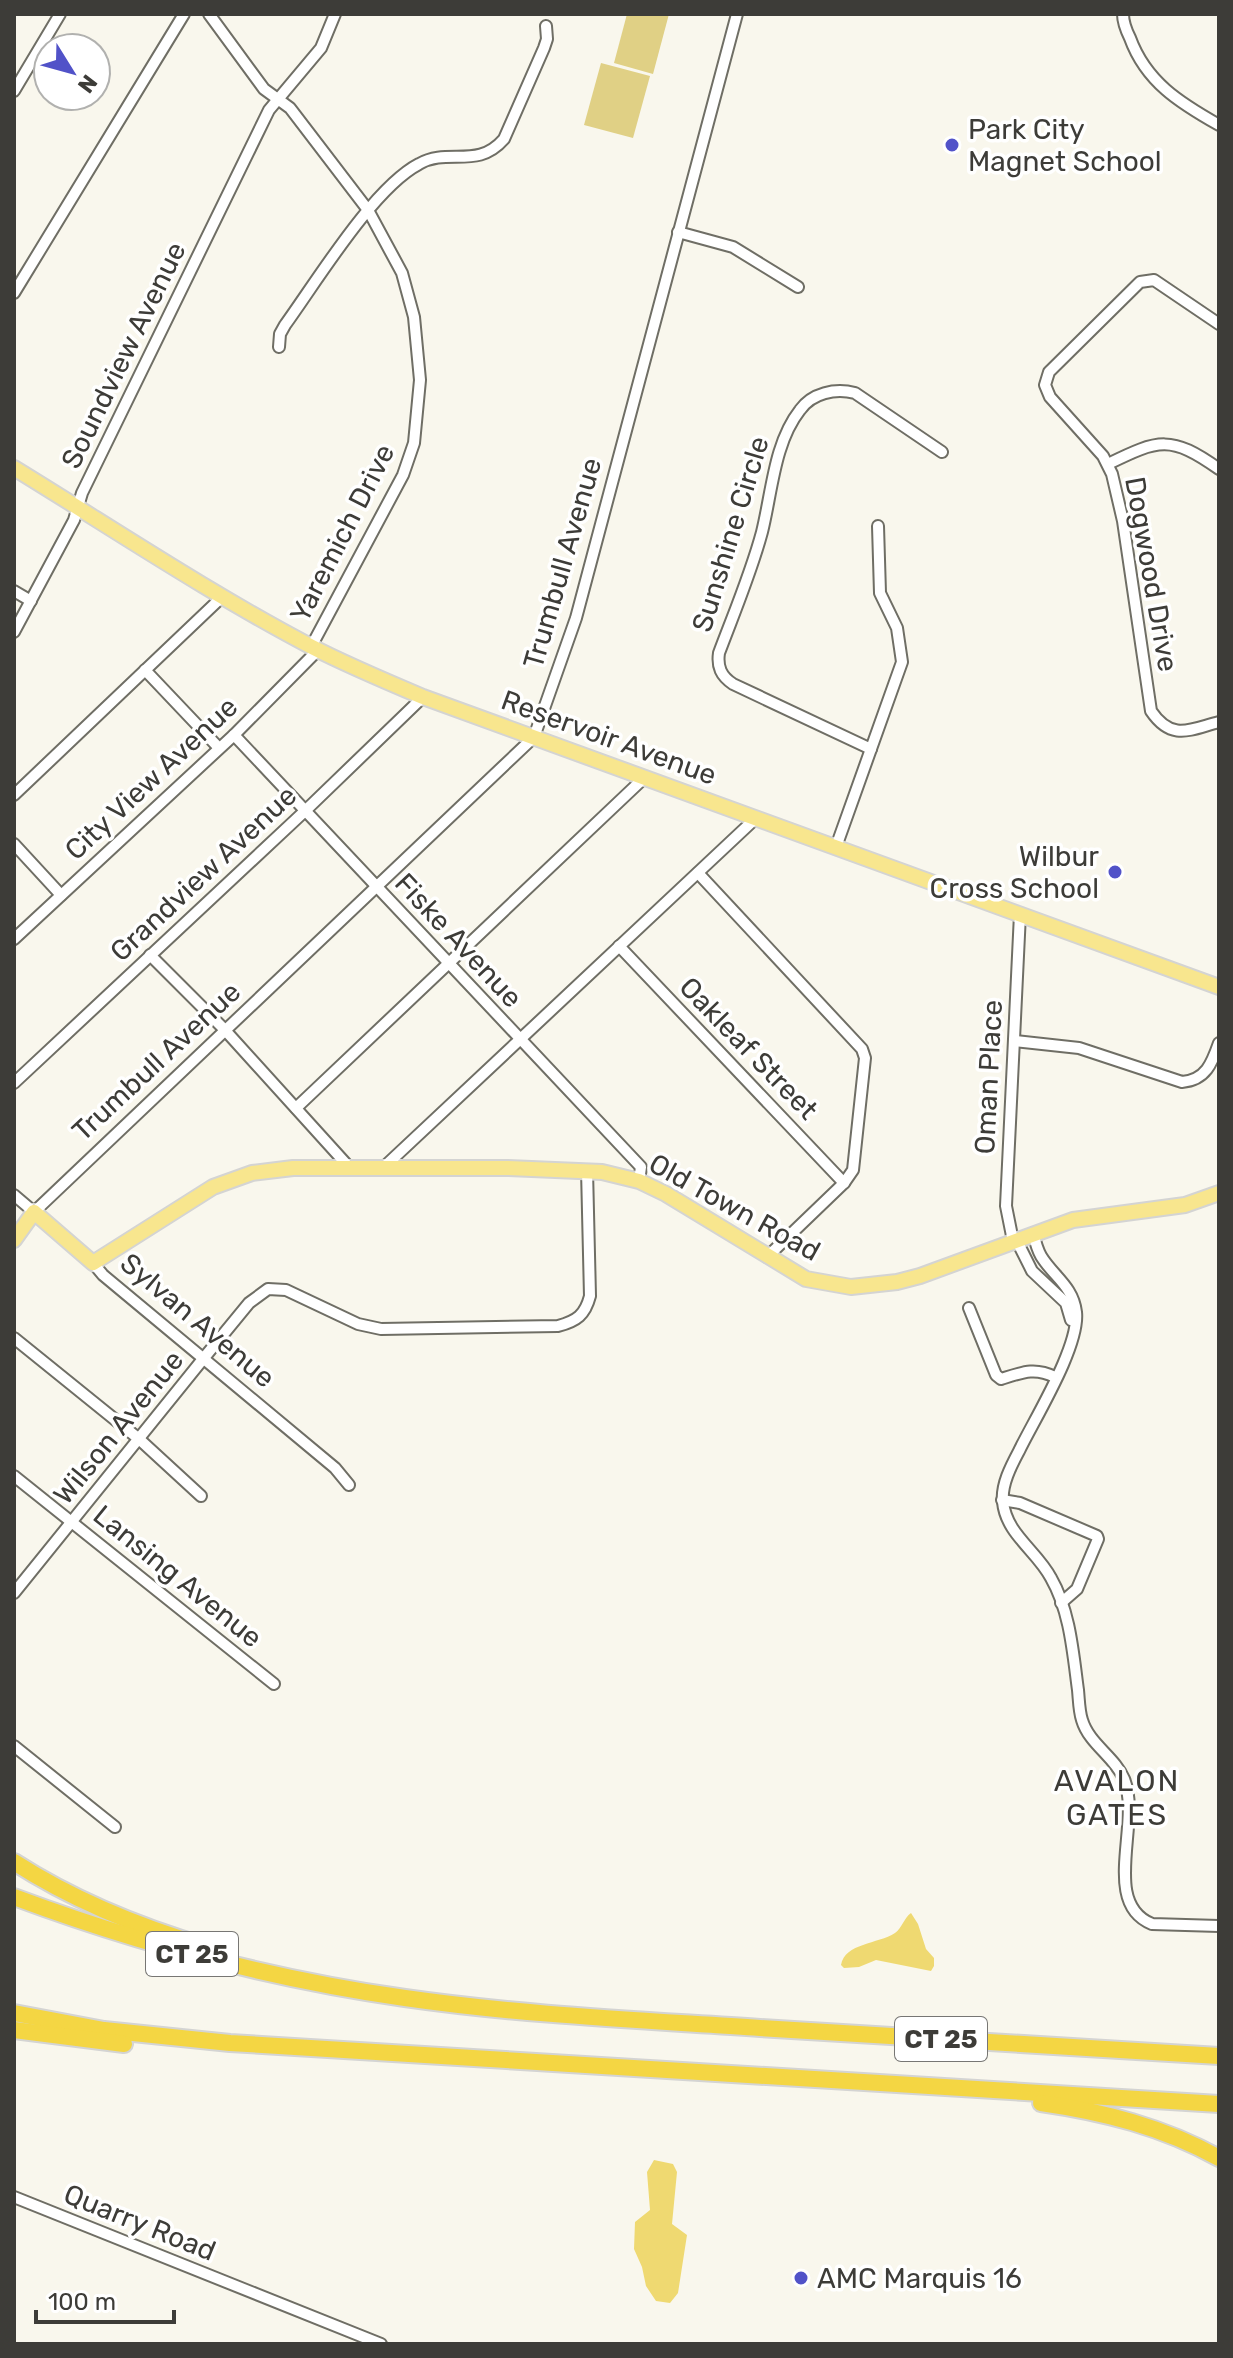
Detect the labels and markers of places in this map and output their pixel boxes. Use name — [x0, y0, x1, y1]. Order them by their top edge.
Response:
place label: Park City Magnet School — [968, 113, 1162, 178]
marker: Park City Magnet School — [943, 136, 961, 154]
place label: Wilbur Cross School — [930, 840, 1099, 905]
marker: Wilbur Cross School — [1106, 863, 1124, 881]
place label: AMC Marquis 16 — [817, 2262, 1022, 2295]
marker: AMC Marquis 16 — [792, 2269, 810, 2287]

